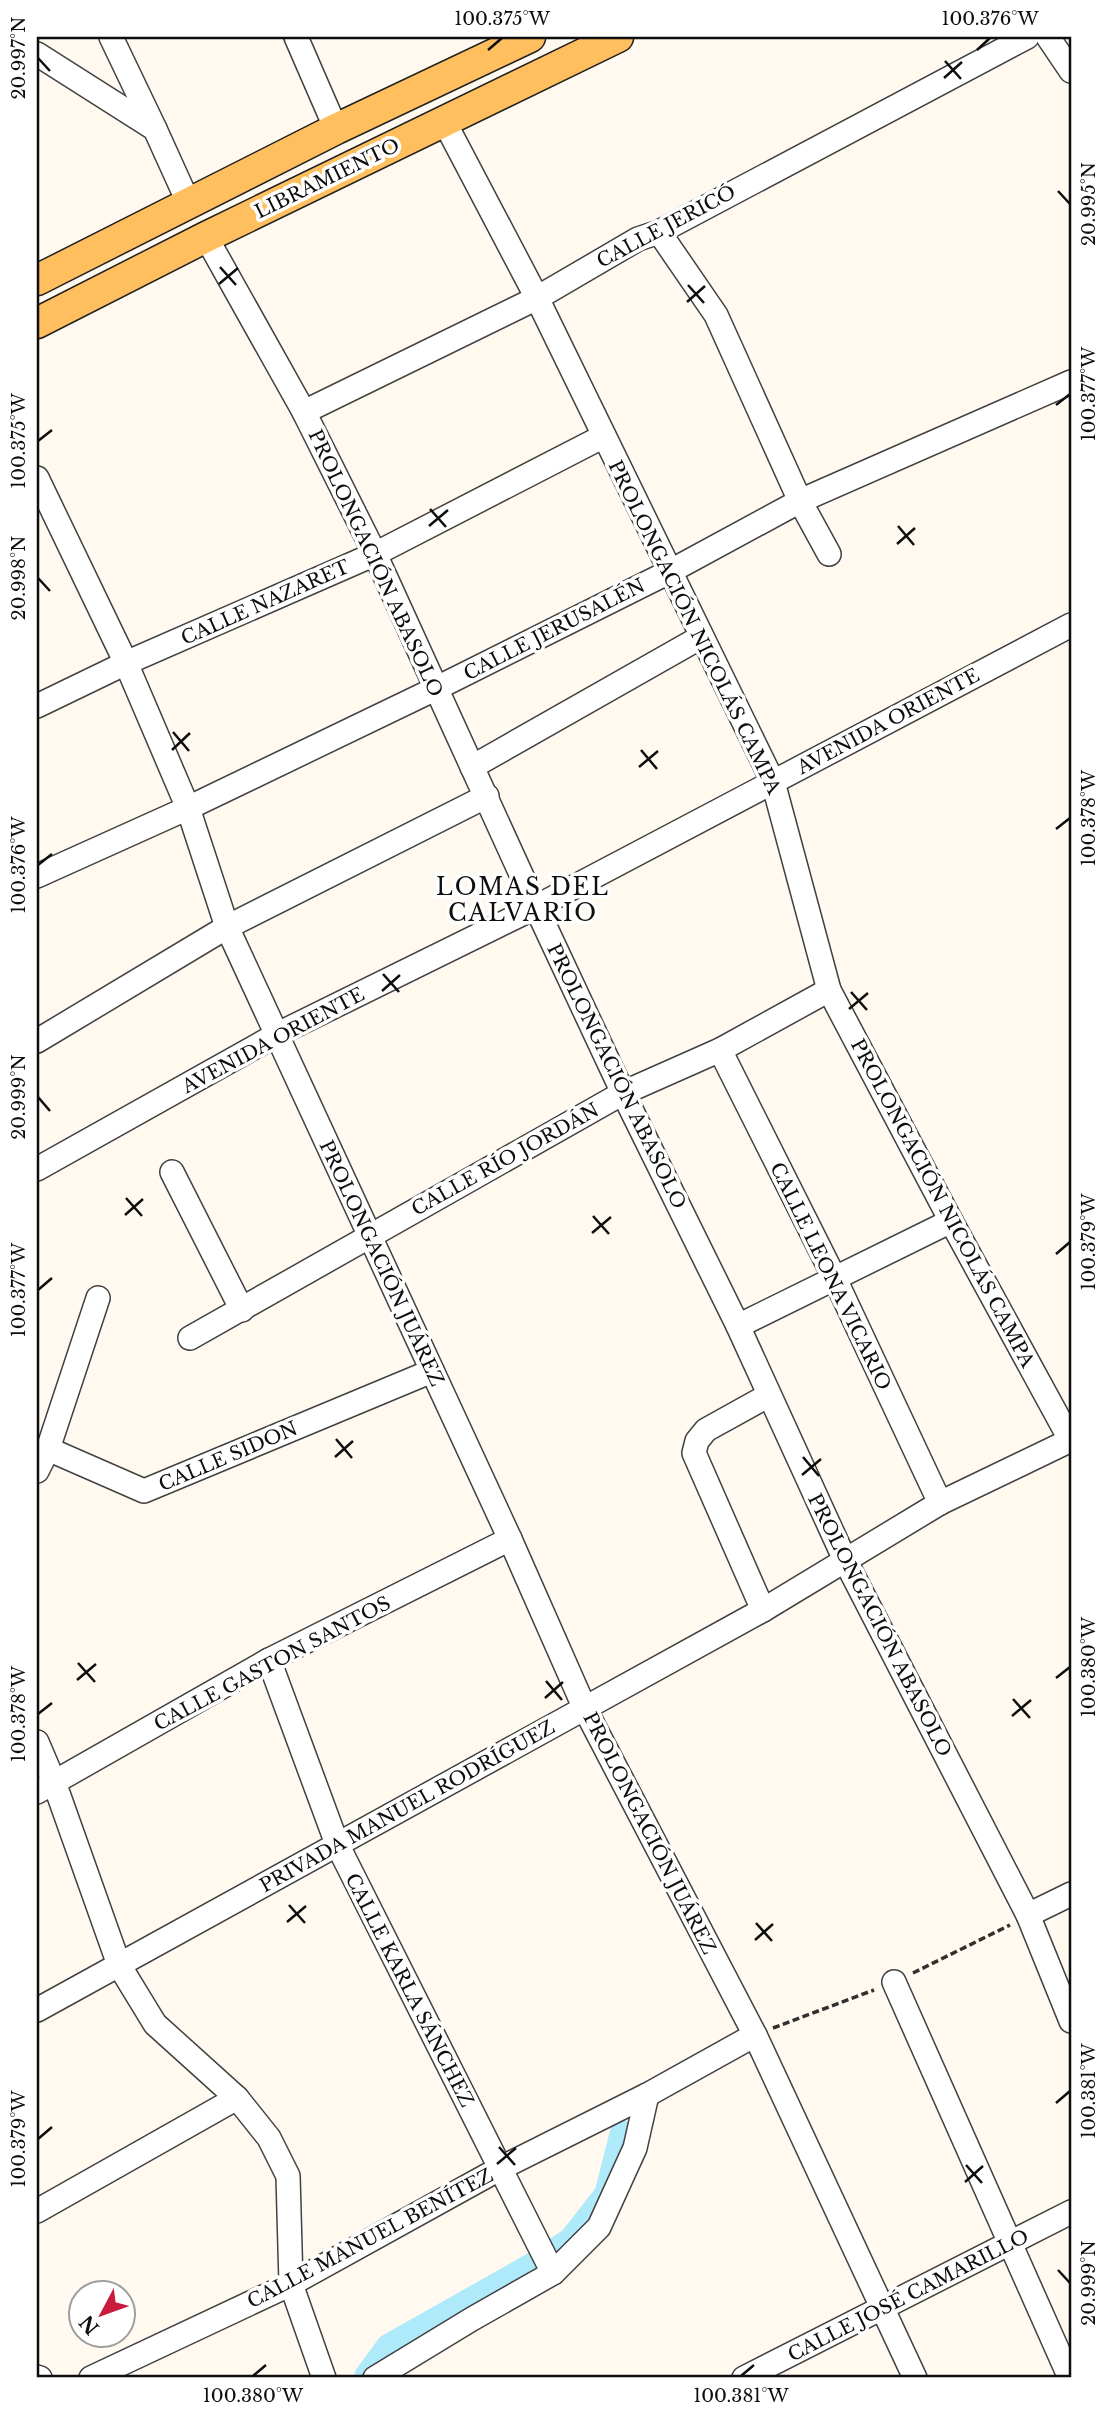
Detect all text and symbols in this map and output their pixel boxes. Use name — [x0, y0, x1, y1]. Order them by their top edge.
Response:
text: 100.375°W — [454, 8, 551, 30]
text: 100.376°W — [941, 8, 1039, 30]
text: 20.997°N — [8, 17, 30, 99]
street label: LIBRAMIENTO — [251, 133, 403, 224]
text: 20.995°N — [1078, 162, 1100, 246]
street label: CALLE JERICÓ — [593, 180, 740, 273]
text: 100.377°W — [1078, 346, 1100, 441]
text: 100.375°W — [8, 392, 30, 489]
street label: PROLONGACIÓN ABASOLO — [303, 426, 448, 700]
street label: PROLONGACIÓN NICOLÁS CAMPA — [603, 456, 786, 798]
text: 20.998°N — [8, 536, 30, 620]
street label: CALLE NAZARET — [178, 555, 353, 650]
street label: CALLE JERUSALÉN — [460, 574, 649, 685]
street label: AVENIDA ORIENTE — [792, 664, 983, 780]
text: 100.378°W — [1078, 769, 1100, 866]
text: 100.376°W — [8, 816, 30, 914]
district label: LOMAS DEL CALVARIO — [436, 873, 610, 927]
street label: PROLONGACIÓN ABASOLO — [542, 940, 691, 1213]
street label: AVENIDA ORIENTE — [177, 983, 368, 1099]
street label: PROLONGACIÓN NICOLÁS CAMPA — [846, 1035, 1039, 1372]
text: 20.999°N — [8, 1054, 30, 1140]
street label: CALLE RÍO JORDÁN — [407, 1098, 603, 1221]
street label: PROLONGACIÓN JUÁREZ — [314, 1137, 449, 1390]
street label: CALLE LEONA VICARIO — [765, 1159, 896, 1394]
text: 100.379°W — [1078, 1193, 1100, 1291]
text: 100.377°W — [8, 1242, 30, 1337]
street label: CALLE SIDON — [155, 1417, 301, 1496]
street label: PROLONGACIÓN ABASOLO — [803, 1490, 956, 1761]
street label: CALLE GASTON SANTOS — [150, 1591, 394, 1736]
text: 100.380°W — [1078, 1616, 1100, 1717]
text: 100.378°W — [8, 1665, 30, 1762]
street label: PROLONGACIÓN JUÁREZ — [578, 1708, 721, 1958]
street label: PRIVADA MANUEL RODRÍGUEZ — [256, 1715, 559, 1897]
street label: CALLE KARLA SÁNCHEZ — [340, 1870, 479, 2111]
text: 100.381°W — [1078, 2042, 1100, 2139]
text: 100.379°W — [8, 2090, 30, 2188]
street label: CALLE MANUEL BENÍTEZ — [243, 2164, 497, 2313]
street label: CALLE JOSÉ CAMARILLO — [784, 2225, 1032, 2366]
text: 20.999°N — [1078, 2240, 1100, 2326]
north arrow — [66, 2278, 136, 2348]
text: N — [75, 2310, 104, 2339]
text: 100.380°W — [203, 2385, 304, 2407]
text: 100.381°W — [693, 2385, 790, 2407]

